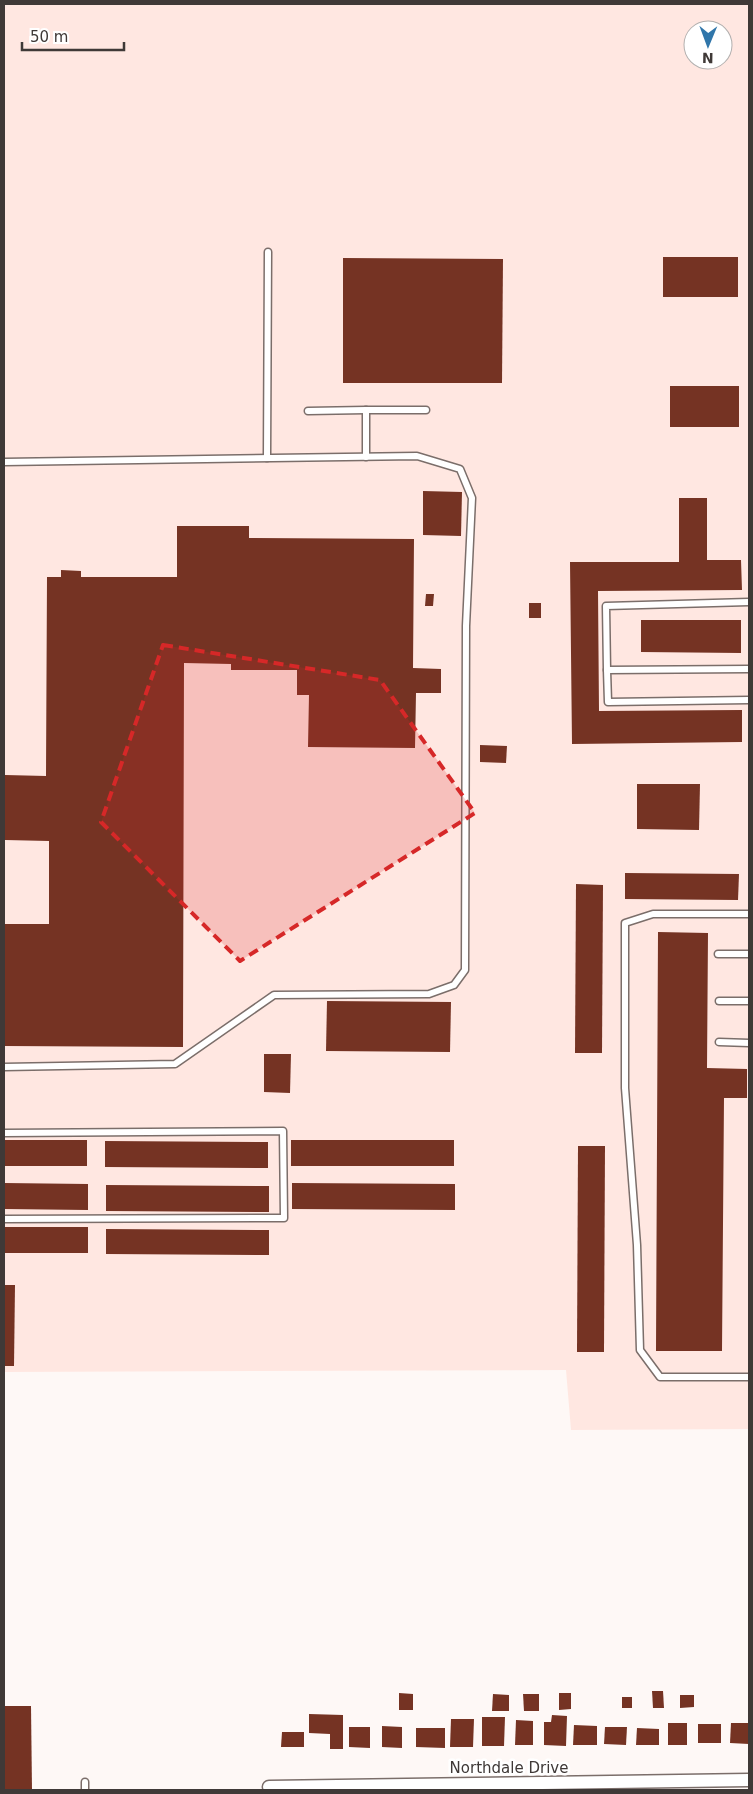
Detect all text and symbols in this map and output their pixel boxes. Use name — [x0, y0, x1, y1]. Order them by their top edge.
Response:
scale bar — [22, 20, 125, 52]
north arrow — [683, 20, 733, 70]
text: 50 m — [30, 28, 68, 46]
text: N — [702, 50, 714, 66]
street label: Northdale Drive — [450, 1759, 568, 1777]

